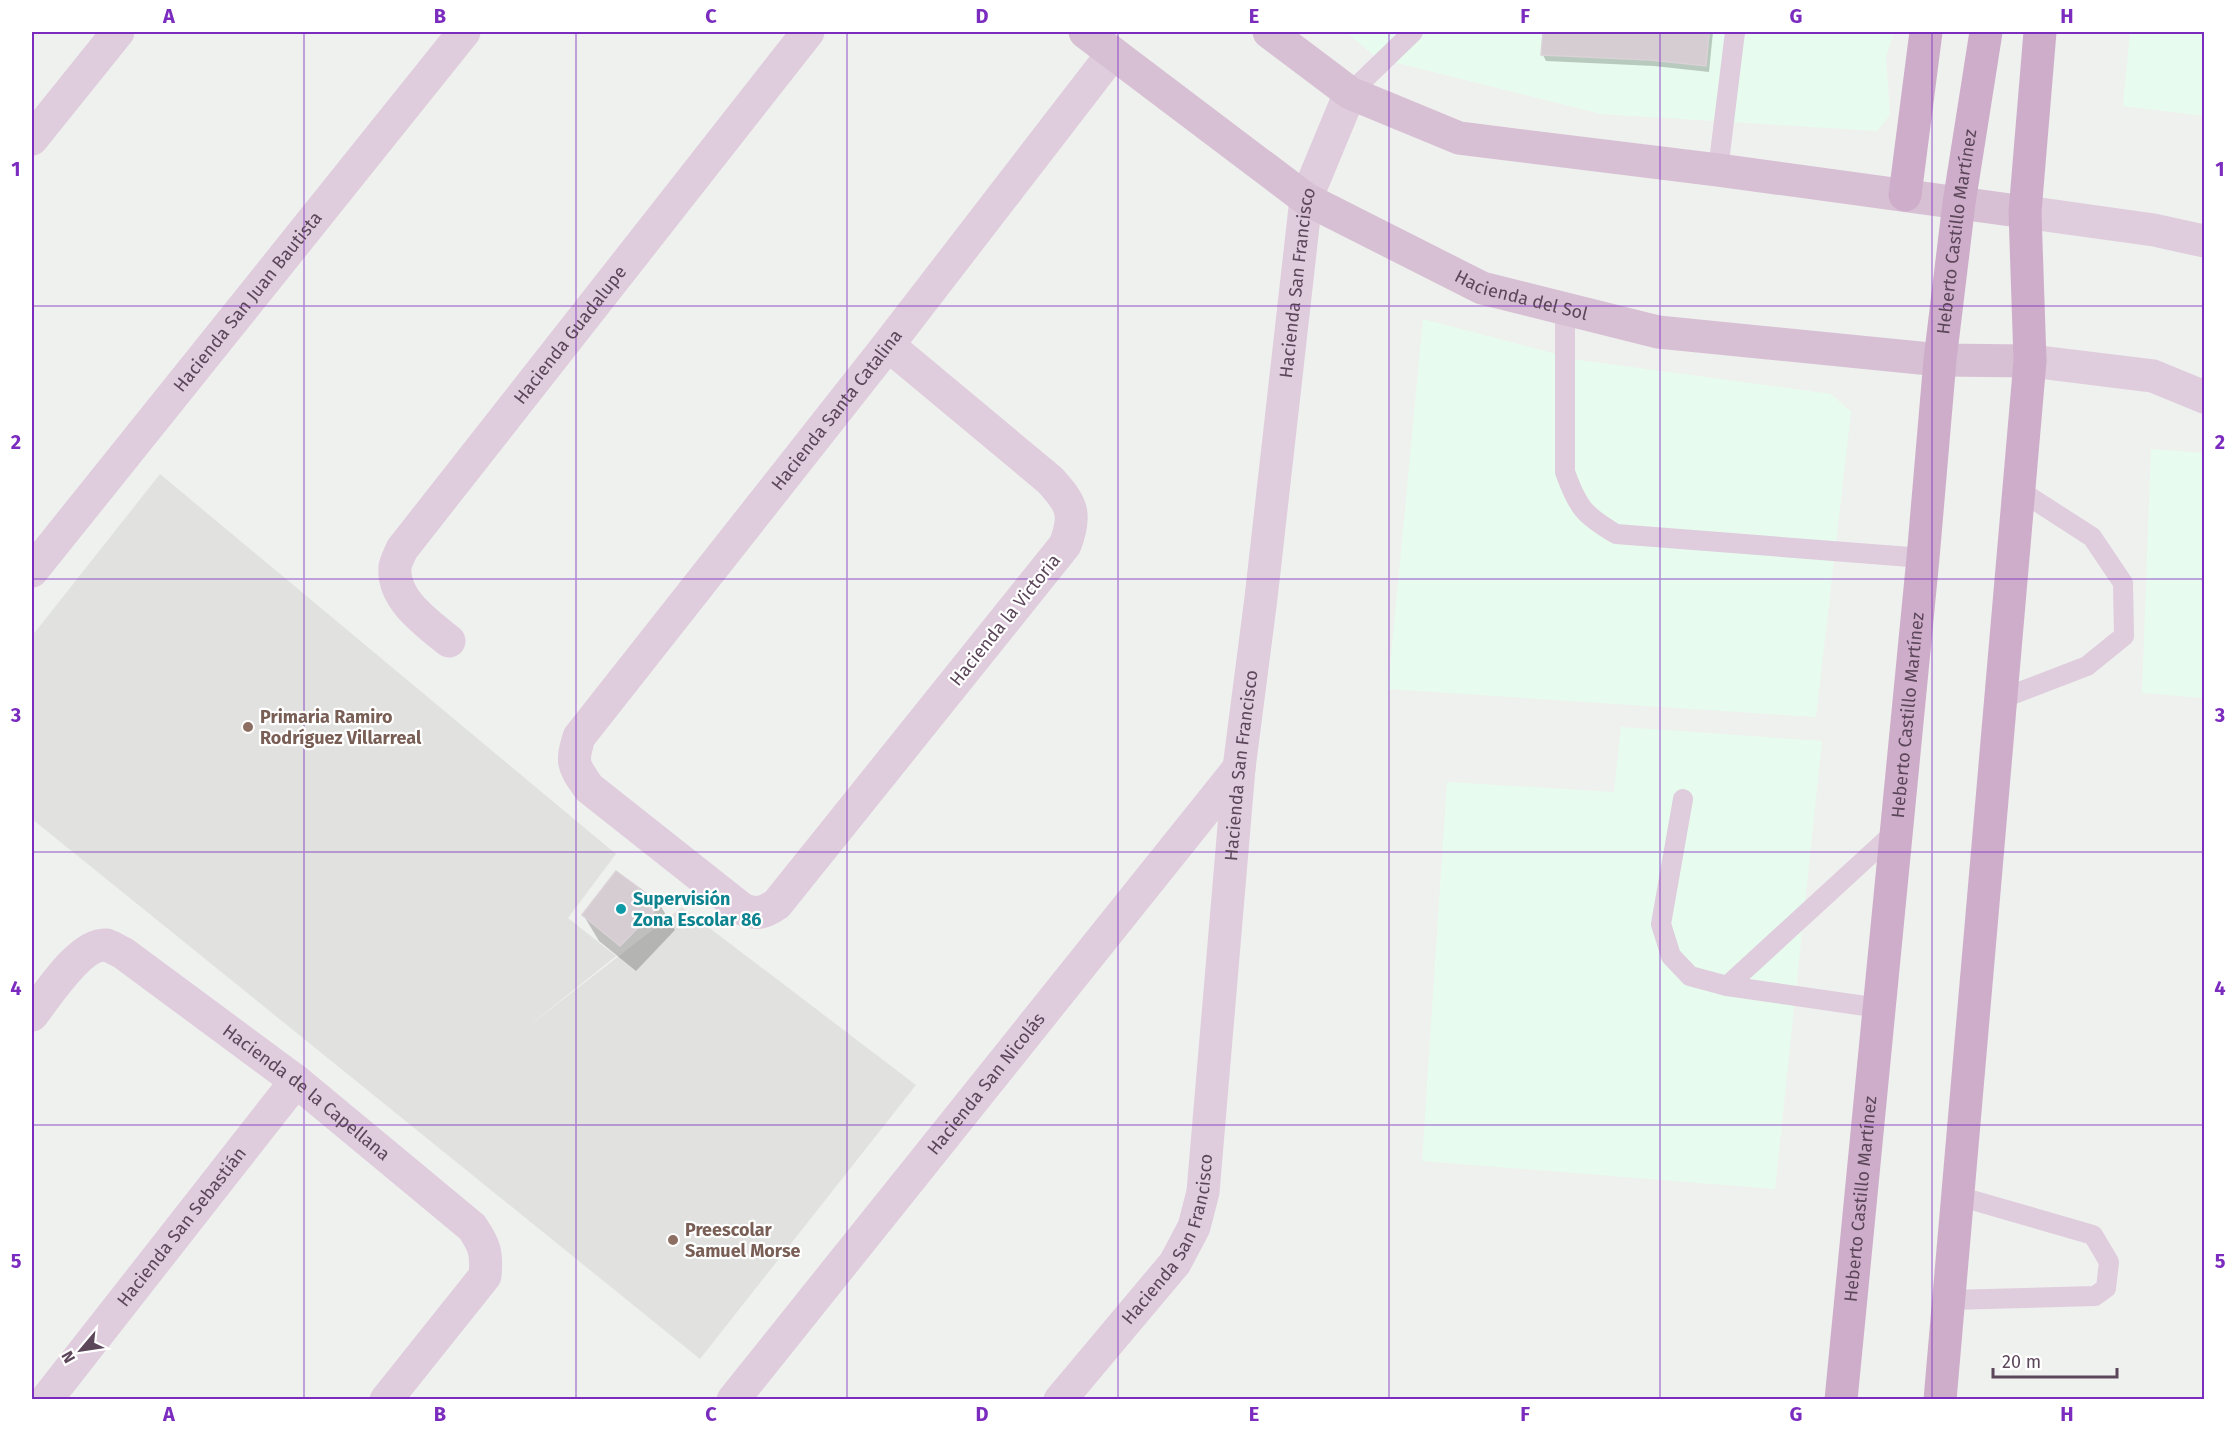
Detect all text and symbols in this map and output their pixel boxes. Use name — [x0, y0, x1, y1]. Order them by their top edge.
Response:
text: A — [162, 4, 176, 28]
text: B — [434, 4, 446, 28]
text: C — [705, 4, 717, 28]
text: D — [975, 4, 989, 28]
text: E — [1249, 4, 1259, 28]
text: F — [1520, 4, 1530, 28]
text: G — [1790, 4, 1802, 28]
text: H — [2060, 4, 2074, 28]
street label: Heberto Castillo Martínez — [1932, 128, 1982, 336]
text: 1 — [11, 157, 21, 181]
text: 1 — [2215, 157, 2225, 181]
street label: Hacienda San Francisco — [1275, 184, 1321, 379]
street label: Hacienda San Juan Bautista — [169, 207, 327, 396]
street label: Hacienda Guadalupe — [509, 261, 631, 408]
street label: Hacienda del Sol — [1451, 265, 1590, 325]
street label: Hacienda Santa Catalina — [767, 325, 907, 495]
text: 2 — [11, 430, 21, 454]
text: 2 — [2215, 430, 2225, 454]
street label: Hacienda la Victoria — [945, 550, 1065, 690]
street label: Heberto Castillo Martínez — [1887, 611, 1929, 819]
street label: Hacienda San Francisco — [1220, 669, 1263, 862]
text: 3 — [10, 703, 21, 727]
text: 3 — [2214, 703, 2225, 727]
place label: Primaria Ramiro Rodríguez Villarreal — [260, 706, 422, 749]
marker: Primaria Ramiro Rodríguez Villarreal — [241, 720, 255, 734]
place label: Supervisión Zona Escolar 86 — [633, 888, 762, 931]
marker: Supervisión Zona Escolar 86 — [614, 902, 628, 916]
text: 4 — [10, 976, 22, 1000]
text: 4 — [2214, 976, 2226, 1000]
street label: Hacienda San Nicolás — [923, 1008, 1050, 1159]
street label: Hacienda de la Capellana — [218, 1019, 395, 1165]
street label: Heberto Castillo Martínez — [1840, 1095, 1882, 1303]
street label: Hacienda San Sebastián — [112, 1143, 251, 1311]
street label: Hacienda San Francisco — [1117, 1153, 1217, 1329]
place label: Preescolar Samuel Morse — [685, 1219, 801, 1262]
marker: Preescolar Samuel Morse — [666, 1233, 680, 1247]
text: 5 — [11, 1249, 22, 1273]
text: 5 — [2215, 1249, 2226, 1273]
north arrow — [51, 1320, 111, 1380]
scale bar — [1993, 1341, 2118, 1379]
text: N — [57, 1348, 79, 1366]
text: 20 m — [2002, 1351, 2041, 1373]
text: A — [162, 1402, 176, 1426]
text: B — [434, 1402, 446, 1426]
text: C — [705, 1402, 717, 1426]
text: D — [975, 1402, 989, 1426]
text: E — [1249, 1402, 1259, 1426]
text: F — [1520, 1402, 1530, 1426]
text: G — [1790, 1402, 1802, 1426]
text: H — [2060, 1402, 2074, 1426]

